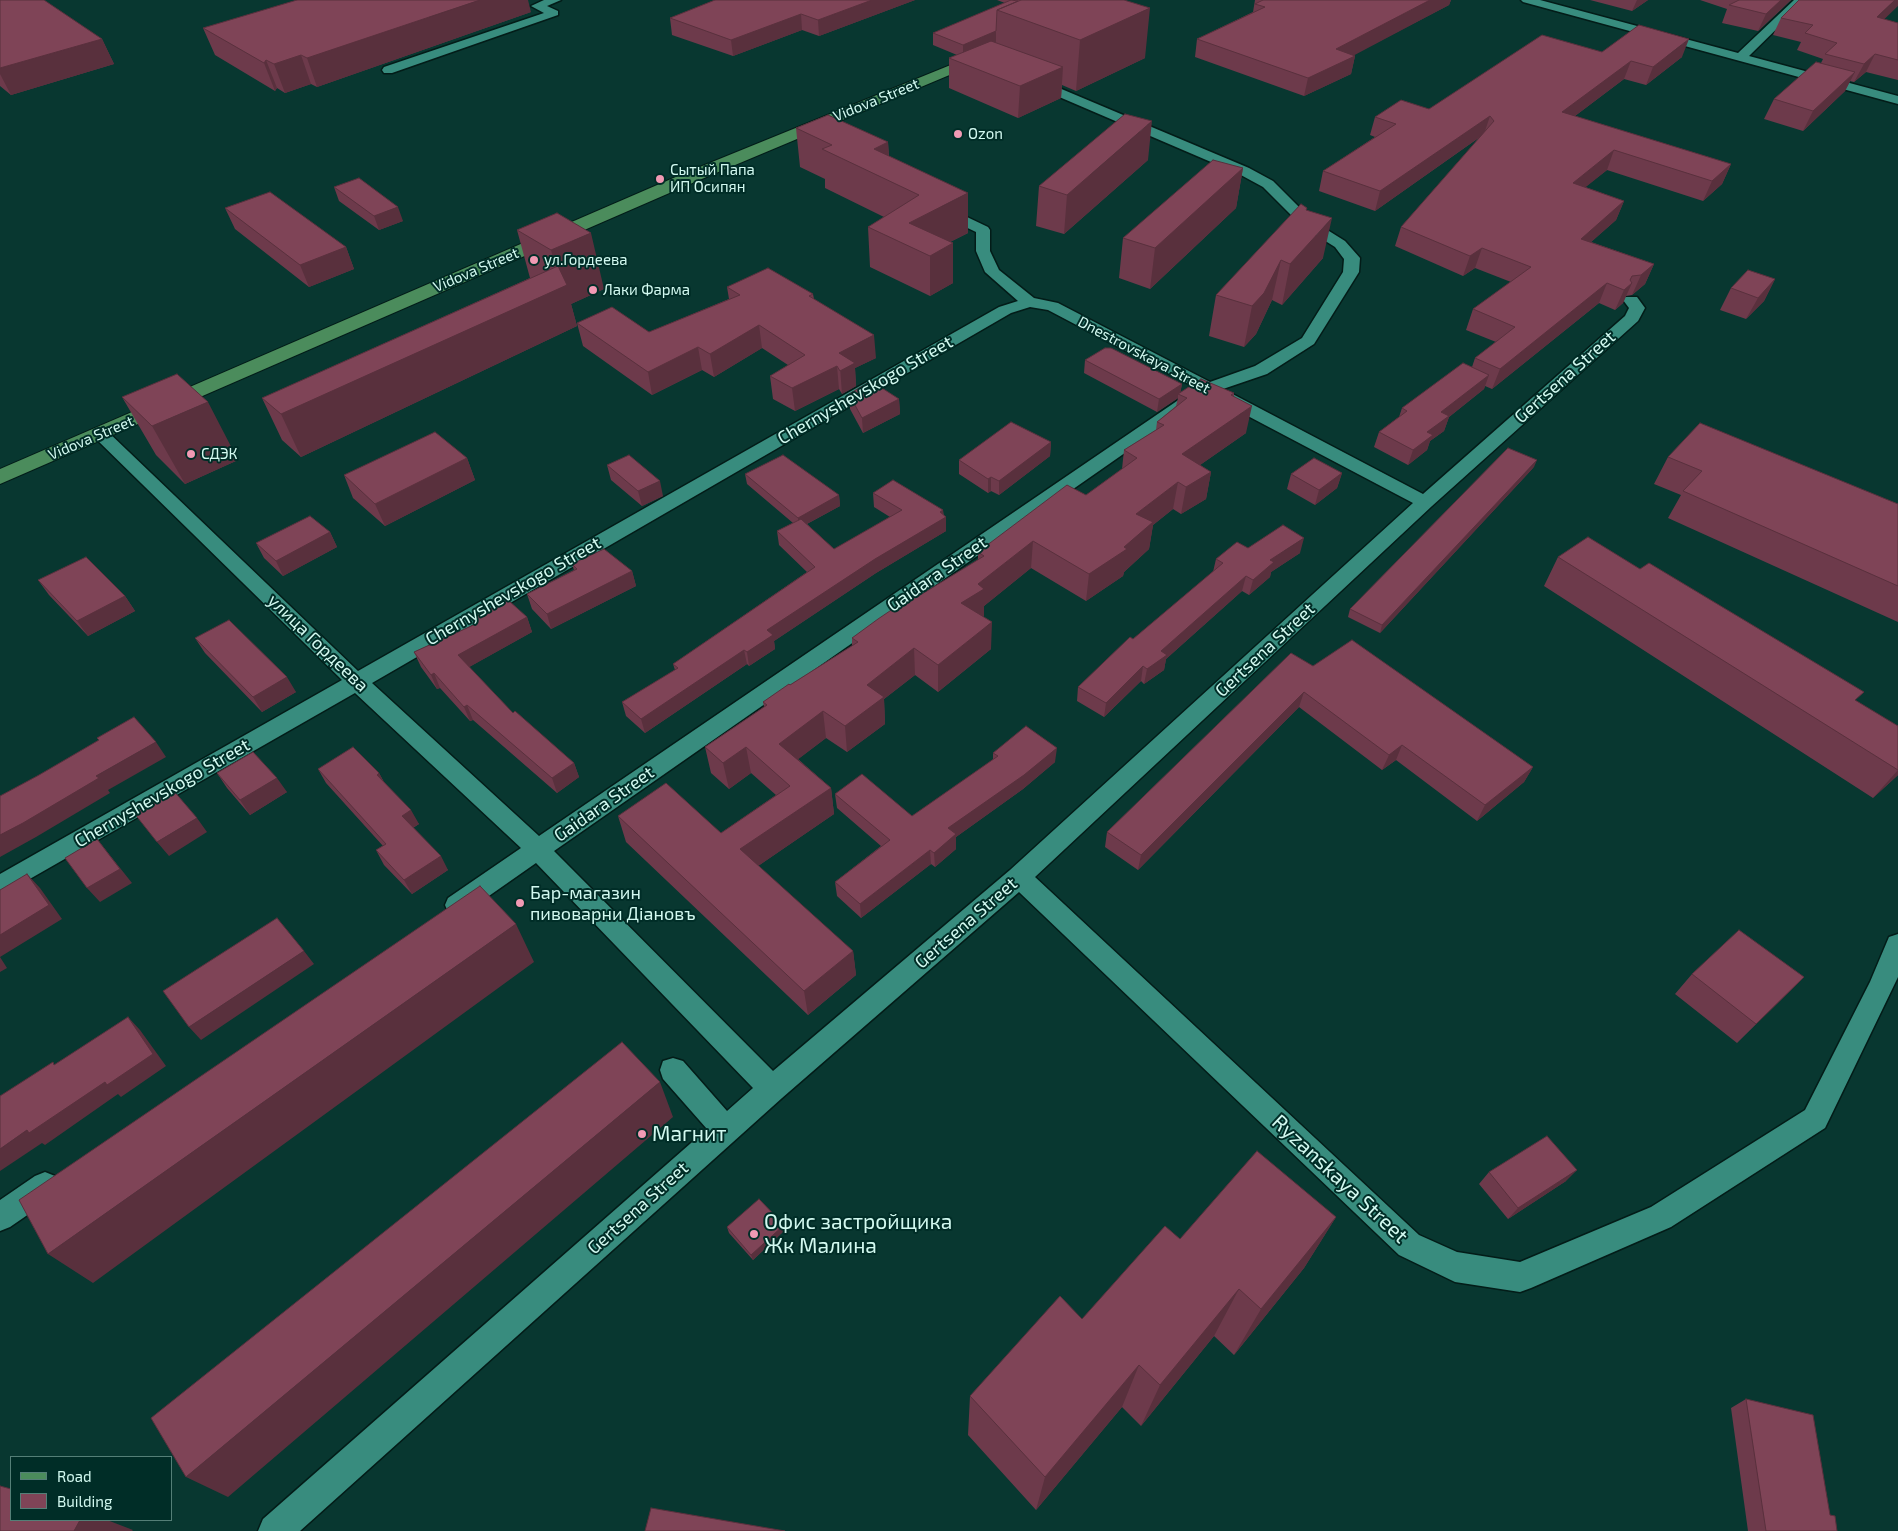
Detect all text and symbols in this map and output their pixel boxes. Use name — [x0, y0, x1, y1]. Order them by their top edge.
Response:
street label: Vidova Street — [830, 75, 922, 125]
place label: Ozon — [968, 125, 1003, 143]
marker: Ozon — [952, 128, 964, 140]
place label: Сытый Папа ИП Осипян — [670, 161, 755, 196]
marker: Сытый Папа ИП Осипян — [654, 173, 666, 185]
street label: Vidova Street — [431, 244, 521, 296]
place label: ул.Гордеева — [544, 251, 628, 269]
marker: ул.Гордеева — [528, 254, 540, 266]
place label: Лаки Фарма — [603, 281, 690, 299]
marker: Лаки Фарма — [587, 284, 599, 296]
street label: Dnestrovskaya Street — [1075, 313, 1213, 397]
street label: Gertsena Street — [1510, 326, 1620, 428]
street label: Chernyshevskogo Street — [774, 331, 956, 449]
street label: Vidova Street — [46, 412, 136, 464]
place label: СДЭК — [201, 445, 238, 463]
marker: СДЭК — [185, 448, 197, 460]
street label: Chernyshevskogo Street — [422, 532, 604, 650]
street label: Gaidara Street — [883, 532, 991, 616]
street label: улица Гордеева — [263, 590, 373, 696]
street label: Gertsena Street — [1211, 598, 1319, 702]
street label: Chernyshevskogo Street — [71, 734, 253, 852]
street label: Gaidara Street — [550, 762, 658, 846]
street label: Gertsena Street — [911, 873, 1021, 973]
place label: Бар-магазин пивоварни Дiановъ — [530, 882, 696, 924]
marker: Бар-магазин пивоварни Дiановъ — [514, 897, 526, 909]
street label: Ryzanskaya Street — [1267, 1109, 1413, 1249]
place label: Магнит — [652, 1121, 727, 1147]
marker: Магнит — [636, 1128, 648, 1140]
street label: Gertsena Street — [583, 1157, 693, 1259]
place label: Офис застройщика Жк Малина — [764, 1209, 952, 1259]
marker: Офис застройщика Жк Малина — [748, 1228, 760, 1240]
legend — [10, 1456, 172, 1521]
text: Road — [57, 1467, 92, 1485]
text: Building — [57, 1492, 112, 1510]

